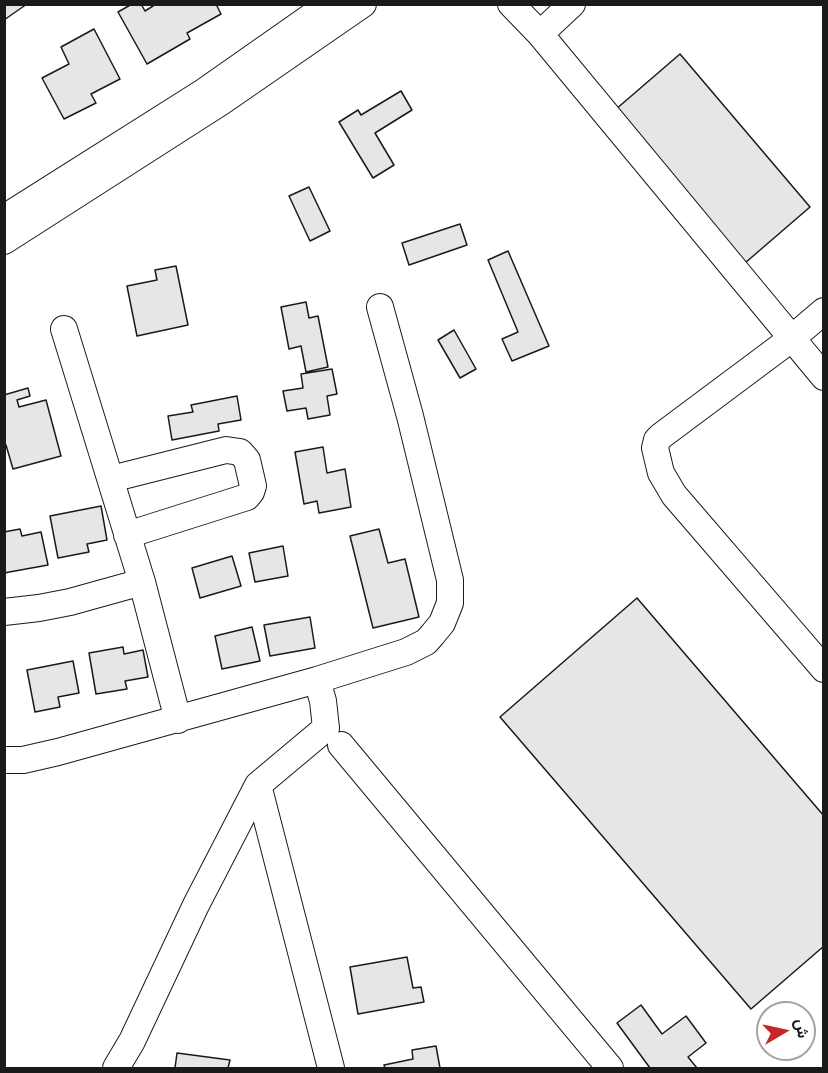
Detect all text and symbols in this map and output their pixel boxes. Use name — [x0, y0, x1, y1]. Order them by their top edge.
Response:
north arrow — [756, 1001, 816, 1061]
text: ش — [791, 1017, 813, 1039]

